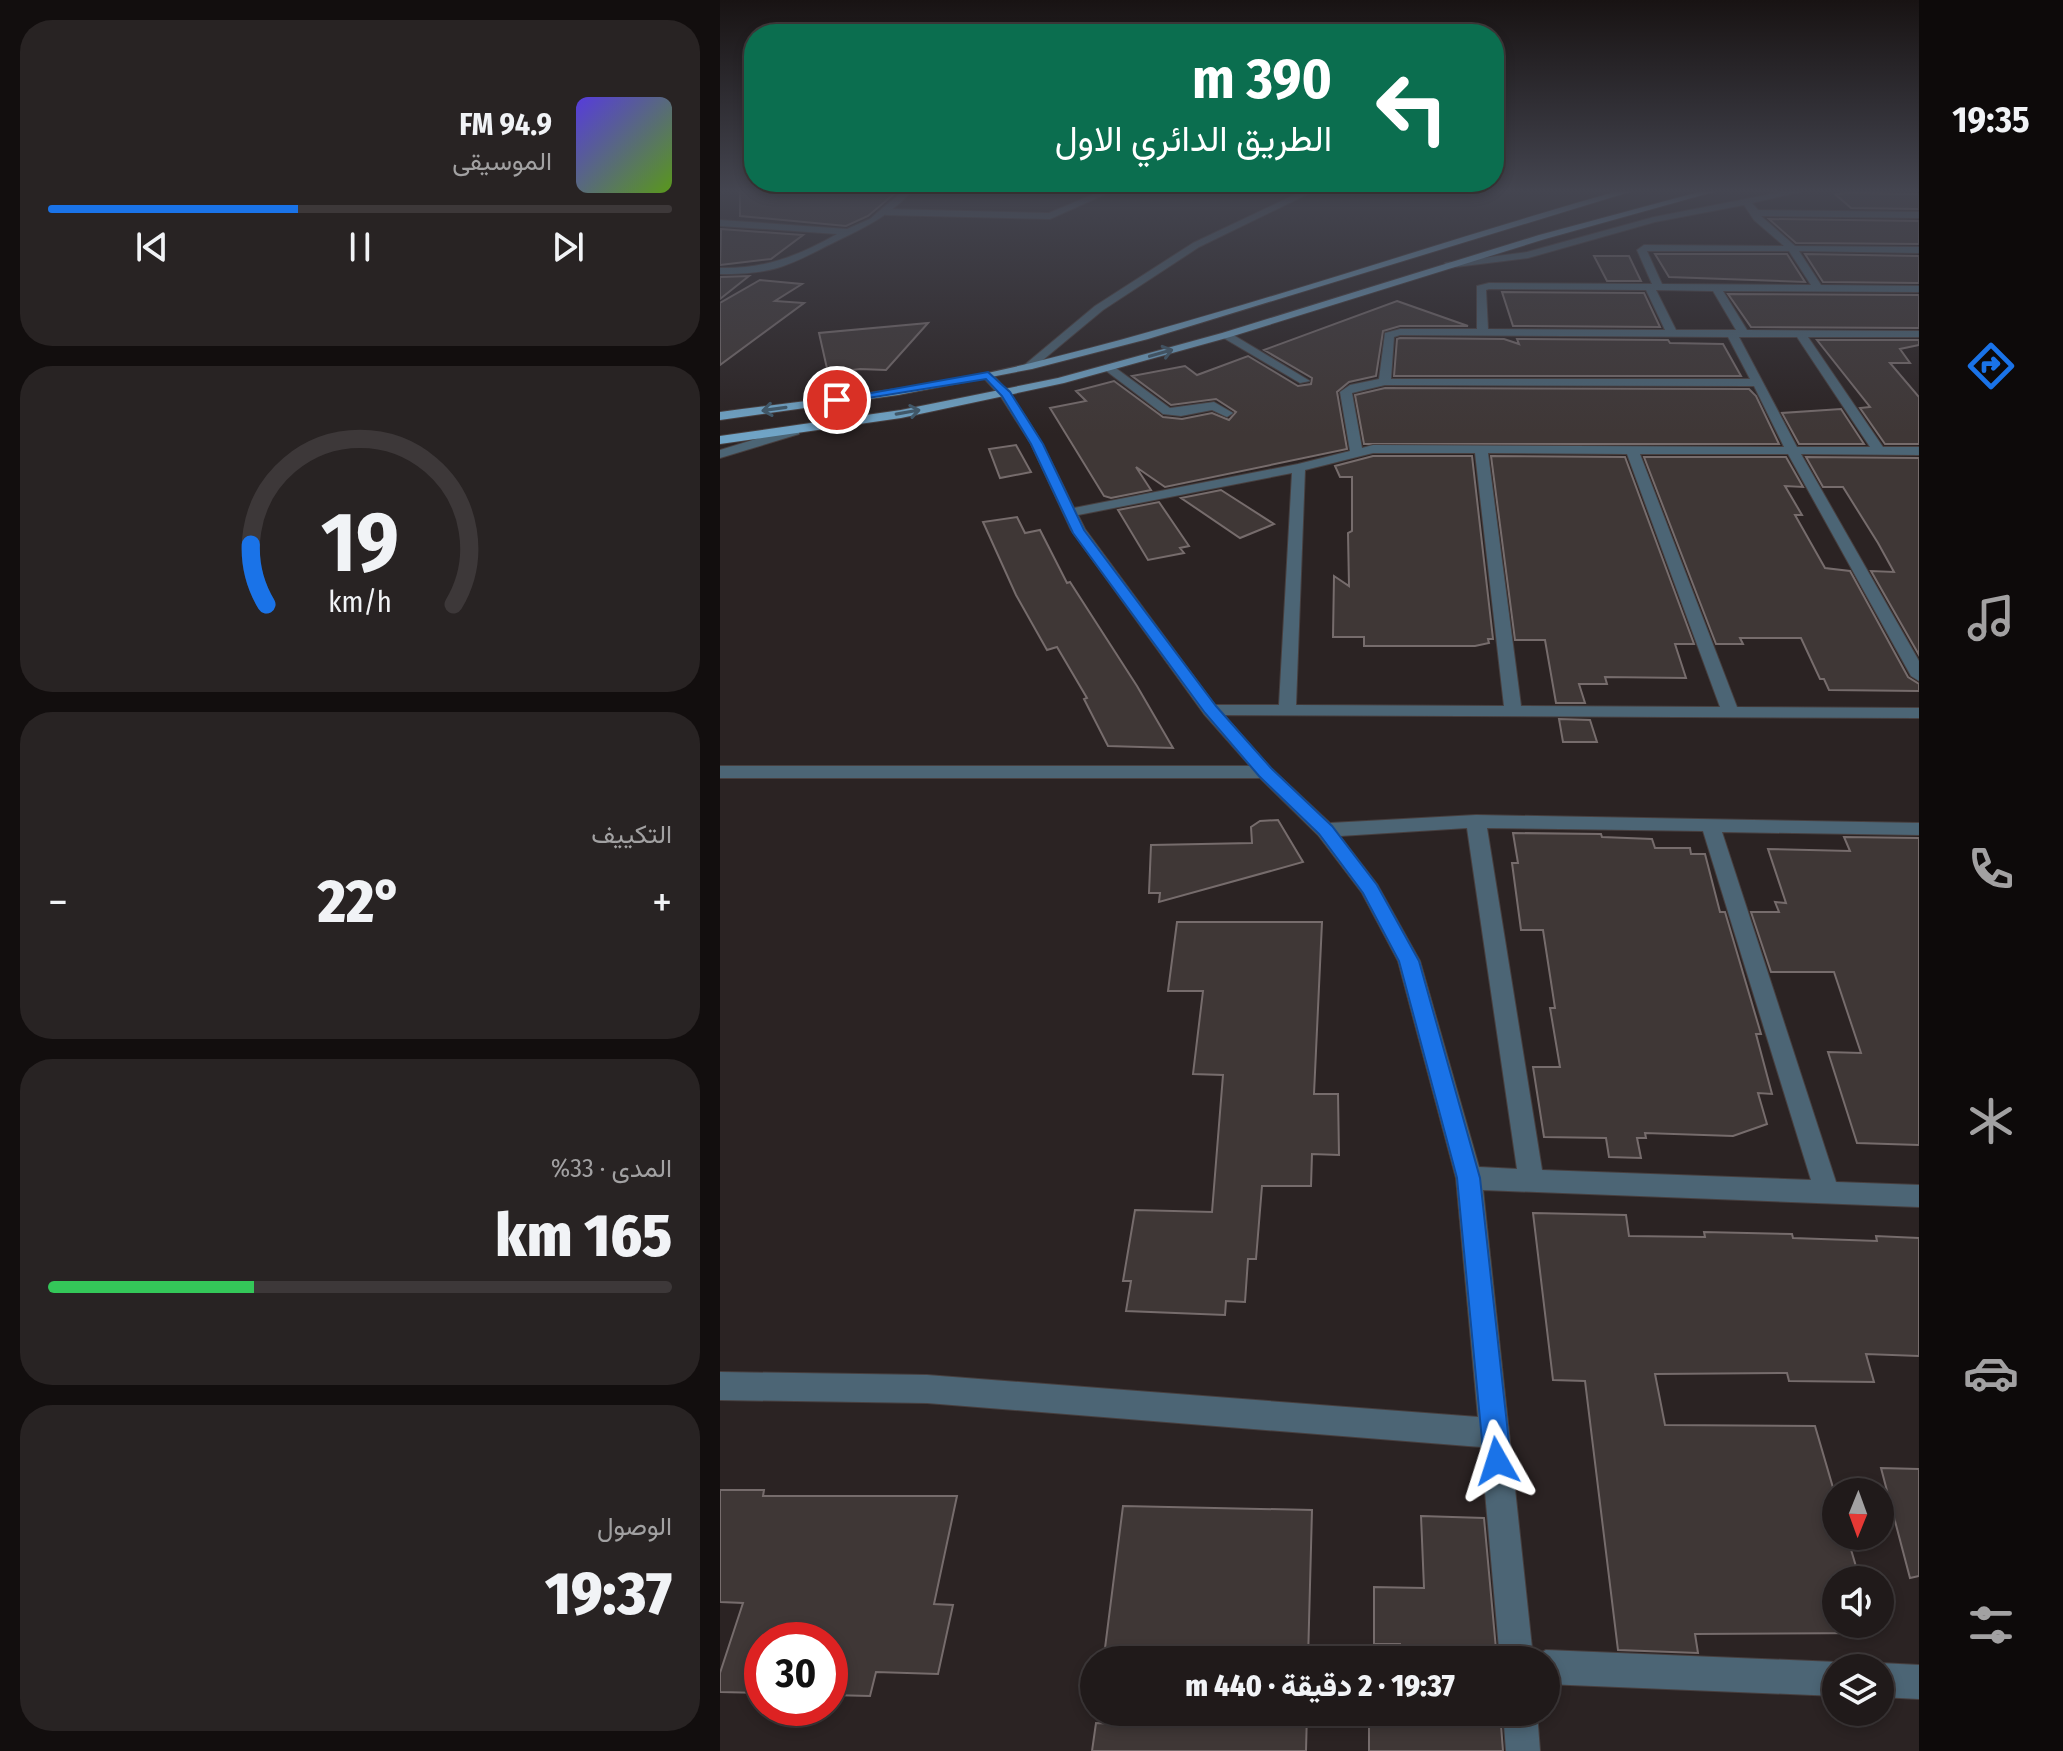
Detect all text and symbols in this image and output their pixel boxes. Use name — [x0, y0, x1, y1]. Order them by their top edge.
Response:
text: 390 m — [1192, 46, 1332, 113]
icon: left — [1360, 56, 1464, 160]
text: 19:35 — [1952, 98, 2030, 142]
text: 94.9 FM — [459, 107, 552, 143]
text: الطريق الدائري الاول — [1055, 117, 1332, 161]
text: الموسيقى — [452, 146, 552, 177]
icon: previous — [130, 225, 174, 269]
icon: pause — [338, 225, 382, 269]
icon: next — [546, 225, 590, 269]
icon: directions — [1963, 338, 2019, 394]
one-way arrow — [1147, 345, 1173, 360]
pin — [803, 366, 871, 434]
icon: arrive — [815, 378, 859, 422]
one-way arrow — [762, 402, 787, 417]
one-way arrow — [895, 404, 920, 419]
text: 19 — [321, 493, 399, 593]
text: km/h — [328, 585, 392, 620]
icon: music — [1963, 590, 2019, 646]
text: التكييف — [591, 819, 672, 850]
icon: phone — [1963, 841, 2019, 897]
text: 22° — [318, 866, 402, 938]
text: − — [48, 876, 68, 929]
text: + — [652, 876, 672, 929]
icon: climate — [1963, 1093, 2019, 1149]
text: المدى · 33% — [551, 1153, 672, 1184]
text: 165 km — [495, 1200, 672, 1272]
icon: car — [1963, 1345, 2019, 1401]
position arrow — [1455, 1419, 1539, 1503]
north arrow — [1822, 1478, 1894, 1550]
map controls — [1822, 1478, 1894, 1726]
text: الوصول — [597, 1511, 672, 1542]
text: 19:37 — [545, 1558, 672, 1630]
button: sound — [1822, 1566, 1894, 1638]
icon: filters — [1963, 1597, 2019, 1653]
speed limit sign: 30 — [744, 1622, 848, 1726]
button: layers — [1822, 1654, 1894, 1726]
text: 19:37 · 2 دقيقة · 440 m — [1185, 1668, 1455, 1704]

